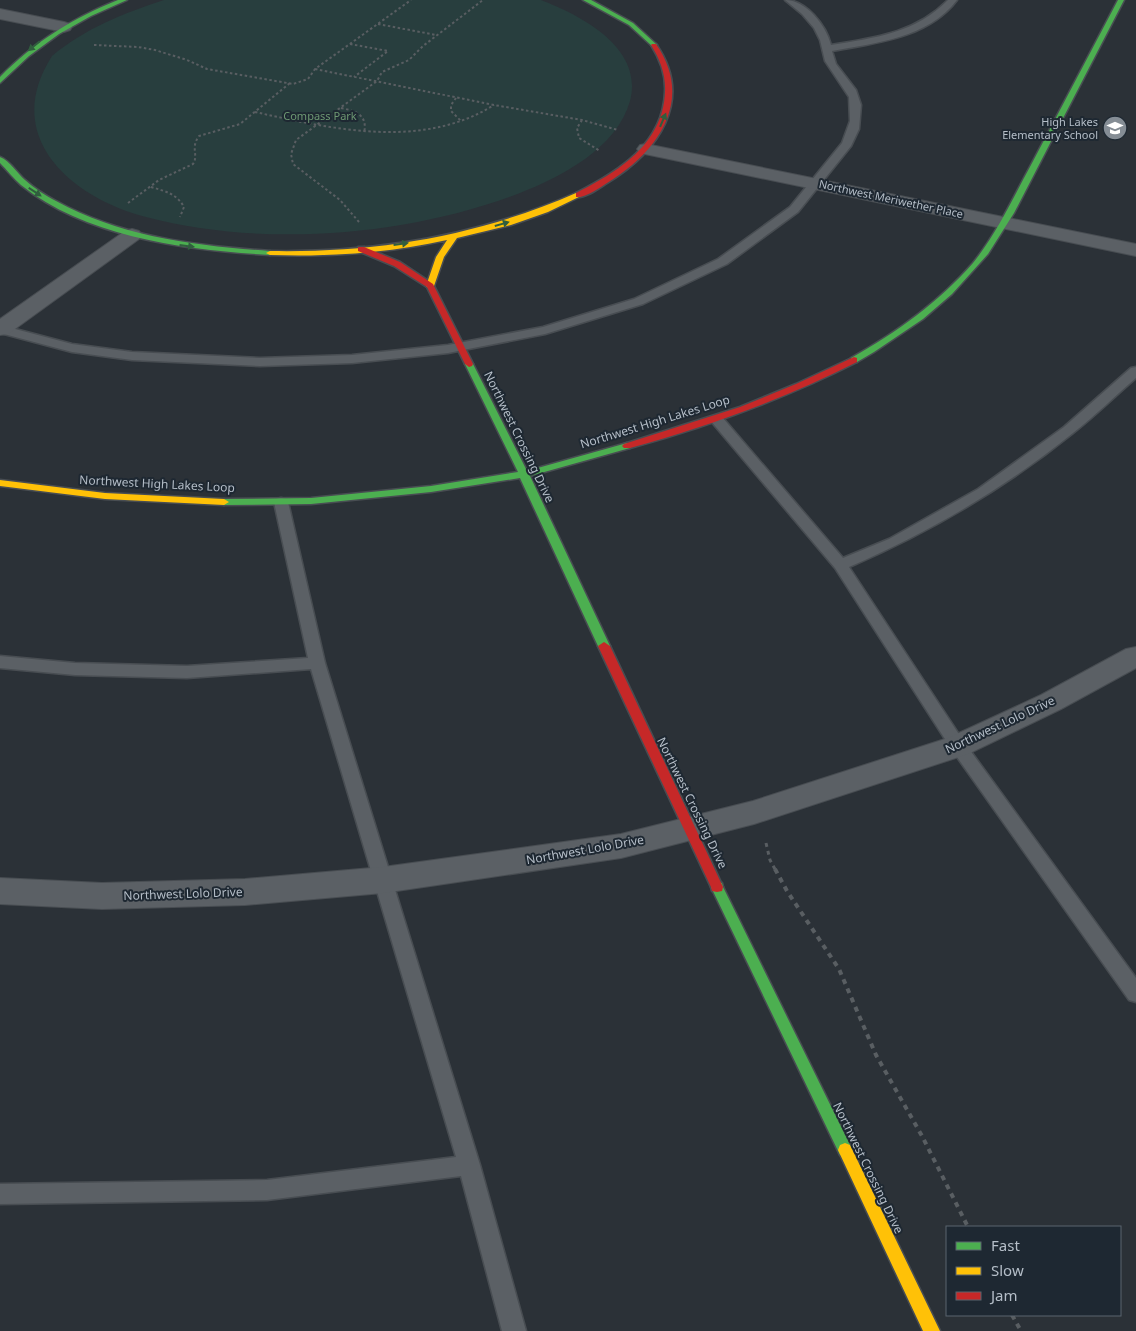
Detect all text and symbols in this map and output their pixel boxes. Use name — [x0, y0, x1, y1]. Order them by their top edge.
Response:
one-way arrow — [29, 40, 41, 52]
park label: Compass Park — [283, 108, 357, 123]
one-way arrow — [660, 113, 668, 127]
place label: High Lakes Elementary School — [1002, 114, 1098, 142]
school or university icon: High Lakes Elementary School — [1102, 115, 1128, 141]
street label: Northwest Meriwether Place — [818, 176, 965, 221]
one-way arrow — [28, 187, 42, 197]
one-way arrow — [495, 219, 510, 227]
one-way arrow — [394, 239, 410, 247]
one-way arrow — [179, 242, 195, 250]
street label: Northwest Crossing Drive — [480, 368, 559, 506]
street label: Northwest High Lakes Loop — [578, 391, 732, 452]
street label: Northwest High Lakes Loop — [79, 471, 235, 496]
street label: Northwest Lolo Drive — [942, 692, 1058, 757]
street label: Northwest Crossing Drive — [653, 734, 732, 872]
street label: Northwest Lolo Drive — [525, 831, 645, 868]
street label: Northwest Lolo Drive — [123, 883, 243, 904]
street label: Northwest Crossing Drive — [829, 1099, 908, 1237]
legend — [946, 1226, 1121, 1316]
text: Fast — [991, 1235, 1020, 1255]
text: Slow — [991, 1260, 1024, 1280]
text: Jam — [989, 1285, 1018, 1305]

